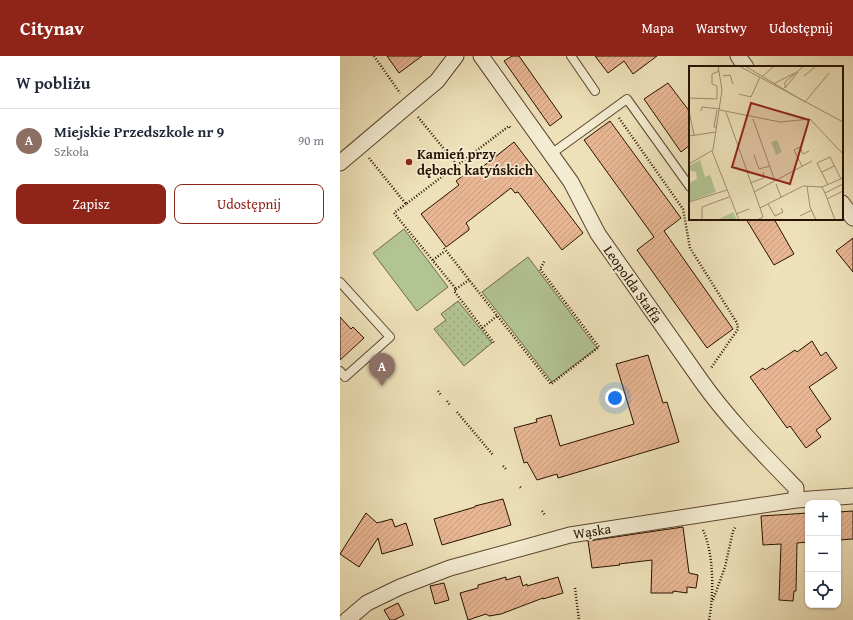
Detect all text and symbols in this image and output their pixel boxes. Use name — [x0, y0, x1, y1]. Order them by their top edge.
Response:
text: Citynav — [20, 14, 84, 42]
text: Mapa — [642, 18, 674, 38]
text: Warstwy — [696, 18, 747, 38]
text: Udostępnij — [769, 18, 833, 38]
inset map — [689, 66, 843, 220]
text: W pobliżu — [16, 70, 91, 95]
text: Miejskie Przedszkole nr 9 — [54, 121, 224, 142]
text: A — [25, 131, 33, 150]
text: 90 m — [298, 131, 324, 150]
text: Szkoła — [54, 142, 89, 161]
place label: Kamień przy dębach katyńskich — [417, 144, 534, 180]
marker: Kamień przy dębach katyńskich — [404, 157, 414, 167]
button: Zapisz — [16, 184, 166, 224]
button: Udostępnij — [174, 184, 324, 224]
street label: Leopolda Staffa — [599, 241, 667, 327]
pin: A — [369, 353, 395, 386]
your location — [605, 388, 625, 408]
map controls — [805, 500, 841, 608]
button: + — [805, 500, 841, 536]
street label: Wąska — [572, 518, 613, 544]
button: − — [805, 536, 841, 572]
button: locate — [805, 572, 841, 608]

